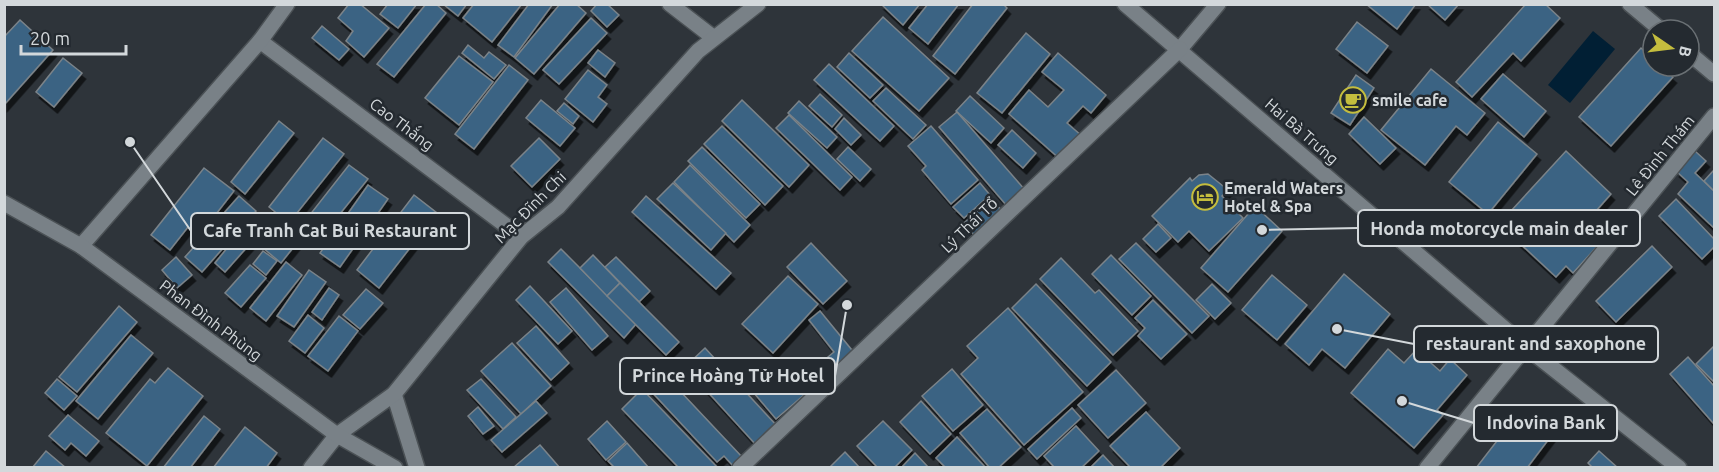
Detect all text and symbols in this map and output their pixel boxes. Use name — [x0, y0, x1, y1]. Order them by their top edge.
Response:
scale bar — [21, 18, 126, 56]
north arrow — [1641, 18, 1701, 78]
text: 20 m — [30, 28, 70, 48]
text: B — [1676, 44, 1696, 59]
cafe icon: smile cafe — [1338, 85, 1368, 115]
place label: smile cafe — [1372, 91, 1448, 109]
street label: Cao Thắng — [366, 92, 439, 154]
street label: Hai Bà Trưng — [1262, 94, 1342, 168]
street label: Lê Đình Thám — [1622, 111, 1698, 199]
street label: Mạc Đĩnh Chi — [491, 168, 569, 246]
place label: Emerald Waters Hotel & Spa — [1224, 179, 1343, 215]
hotel icon: Emerald Waters Hotel & Spa — [1190, 182, 1220, 212]
street label: Lý Thái Tổ — [937, 194, 1001, 256]
callout: Honda motorcycle main dealer — [1358, 210, 1640, 246]
callout: Cafe Tranh Cat Bui Restaurant — [191, 213, 469, 249]
text: Honda motorcycle main dealer — [1370, 218, 1628, 238]
text: Cafe Tranh Cat Bui Restaurant — [203, 220, 457, 240]
street label: Phan Đình Phùng — [156, 276, 266, 364]
callout: restaurant and saxophone — [1414, 326, 1658, 362]
text: restaurant and saxophone — [1426, 333, 1646, 353]
callout: Prince Hoàng Tử Hotel — [620, 358, 835, 394]
text: Prince Hoàng Tử Hotel — [632, 365, 824, 385]
callout: Indovina Bank — [1474, 405, 1617, 441]
text: Indovina Bank — [1487, 412, 1605, 432]

